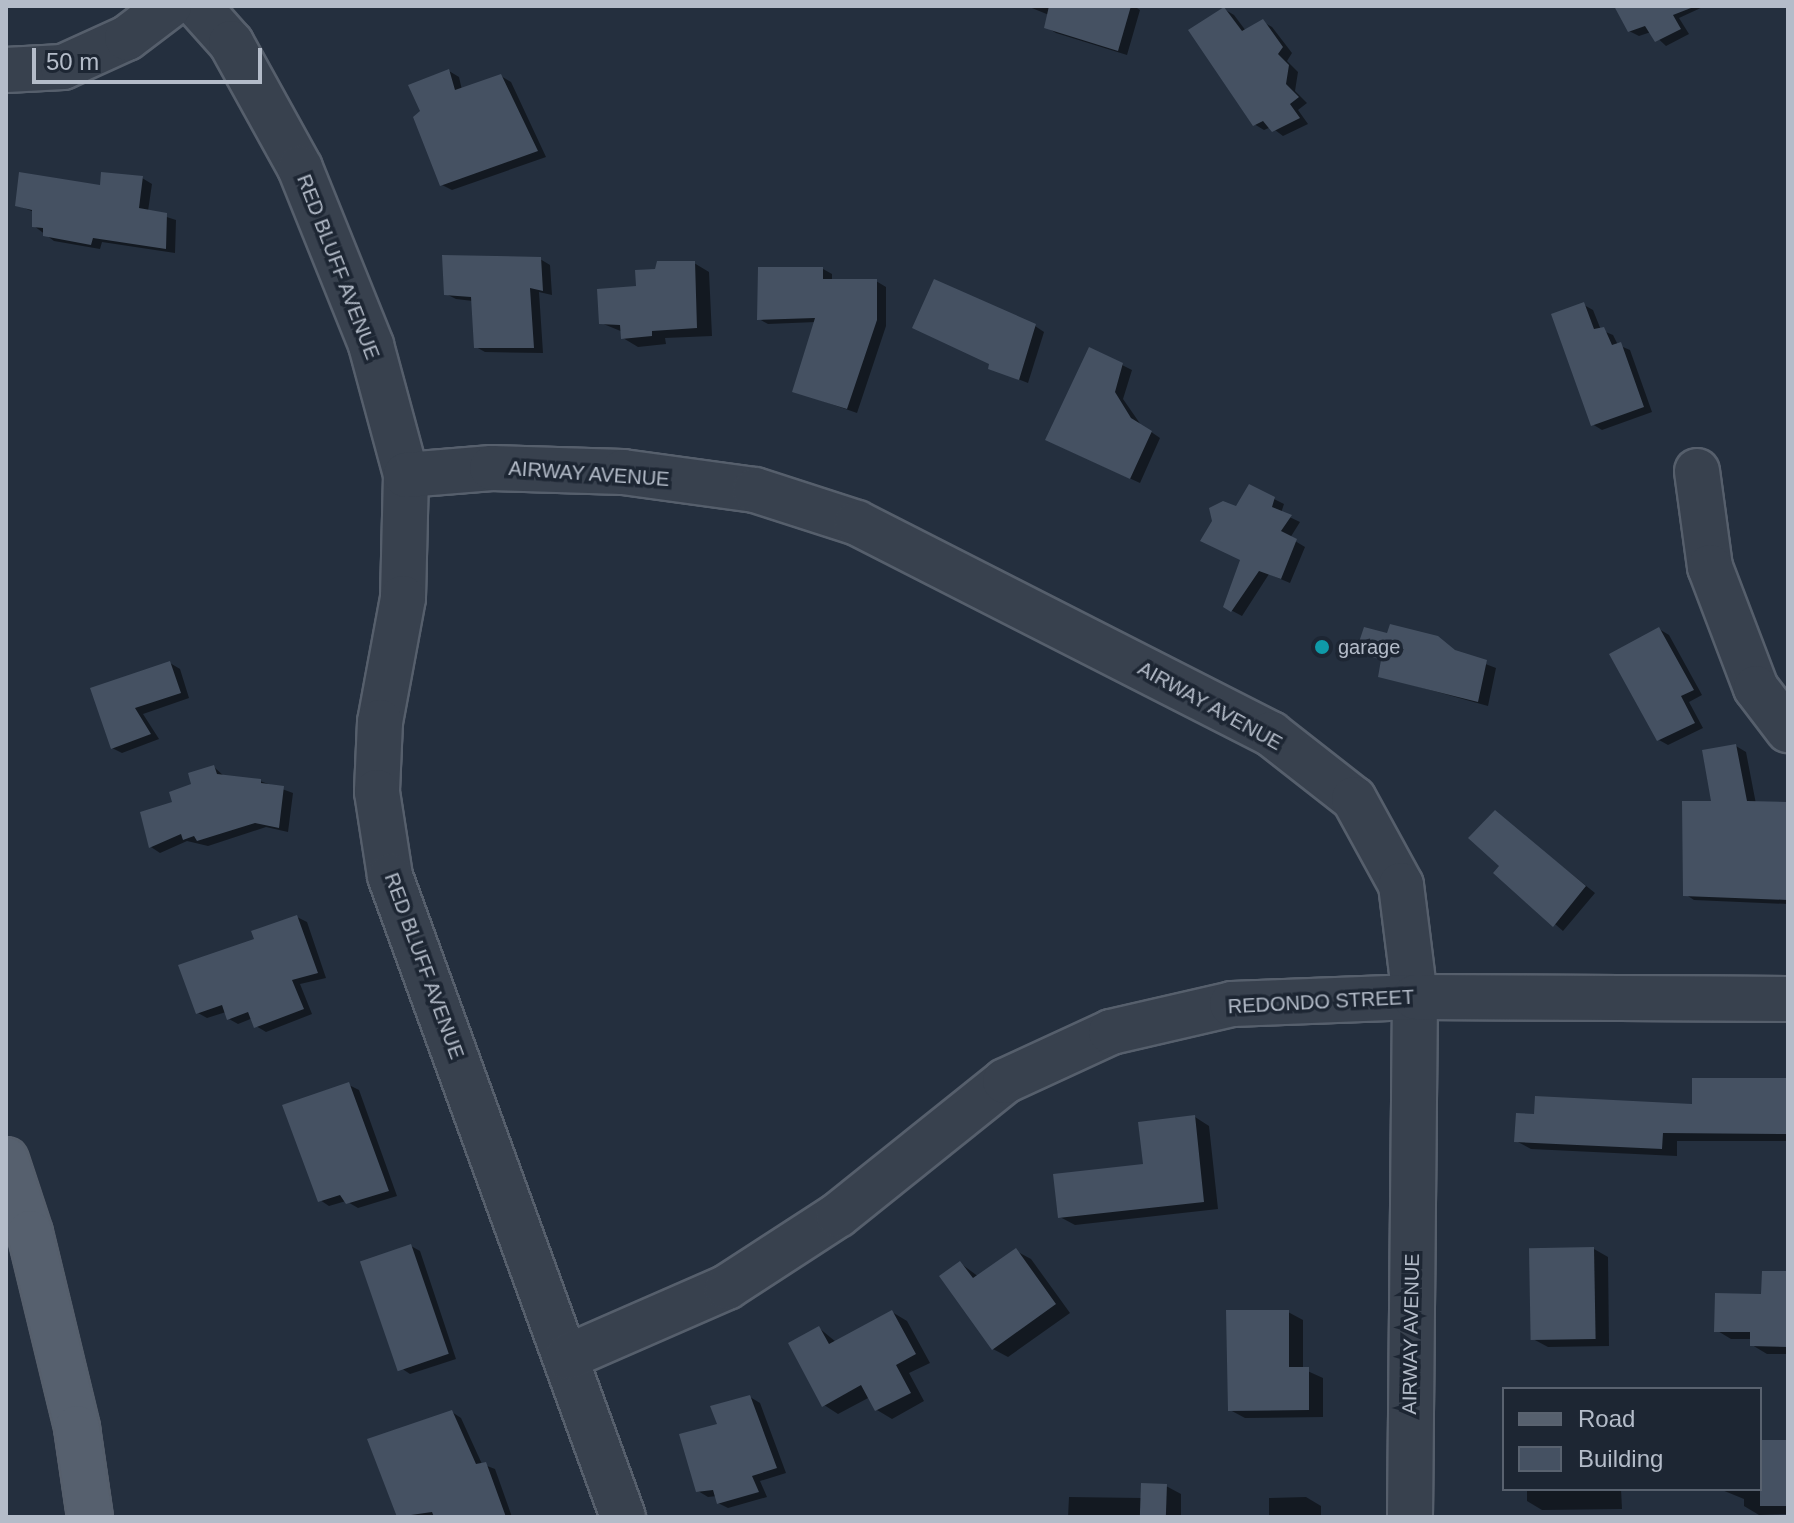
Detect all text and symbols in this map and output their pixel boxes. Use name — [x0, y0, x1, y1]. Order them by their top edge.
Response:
scale bar — [36, 32, 266, 82]
text: 50 m — [46, 48, 99, 75]
street label: RED BLUFF AVENUE — [291, 171, 385, 363]
street label: AIRWAY AVENUE — [507, 456, 671, 492]
place label: garage — [1338, 635, 1400, 659]
marker: garage — [1313, 638, 1331, 656]
street label: AIRWAY AVENUE — [1133, 656, 1287, 756]
street label: RED BLUFF AVENUE — [379, 869, 469, 1063]
street label: REDONDO STREET — [1227, 985, 1415, 1019]
street label: AIRWAY AVENUE — [1398, 1252, 1424, 1416]
legend — [1502, 1387, 1762, 1491]
text: Road — [1578, 1405, 1635, 1432]
text: Building — [1578, 1445, 1663, 1472]

